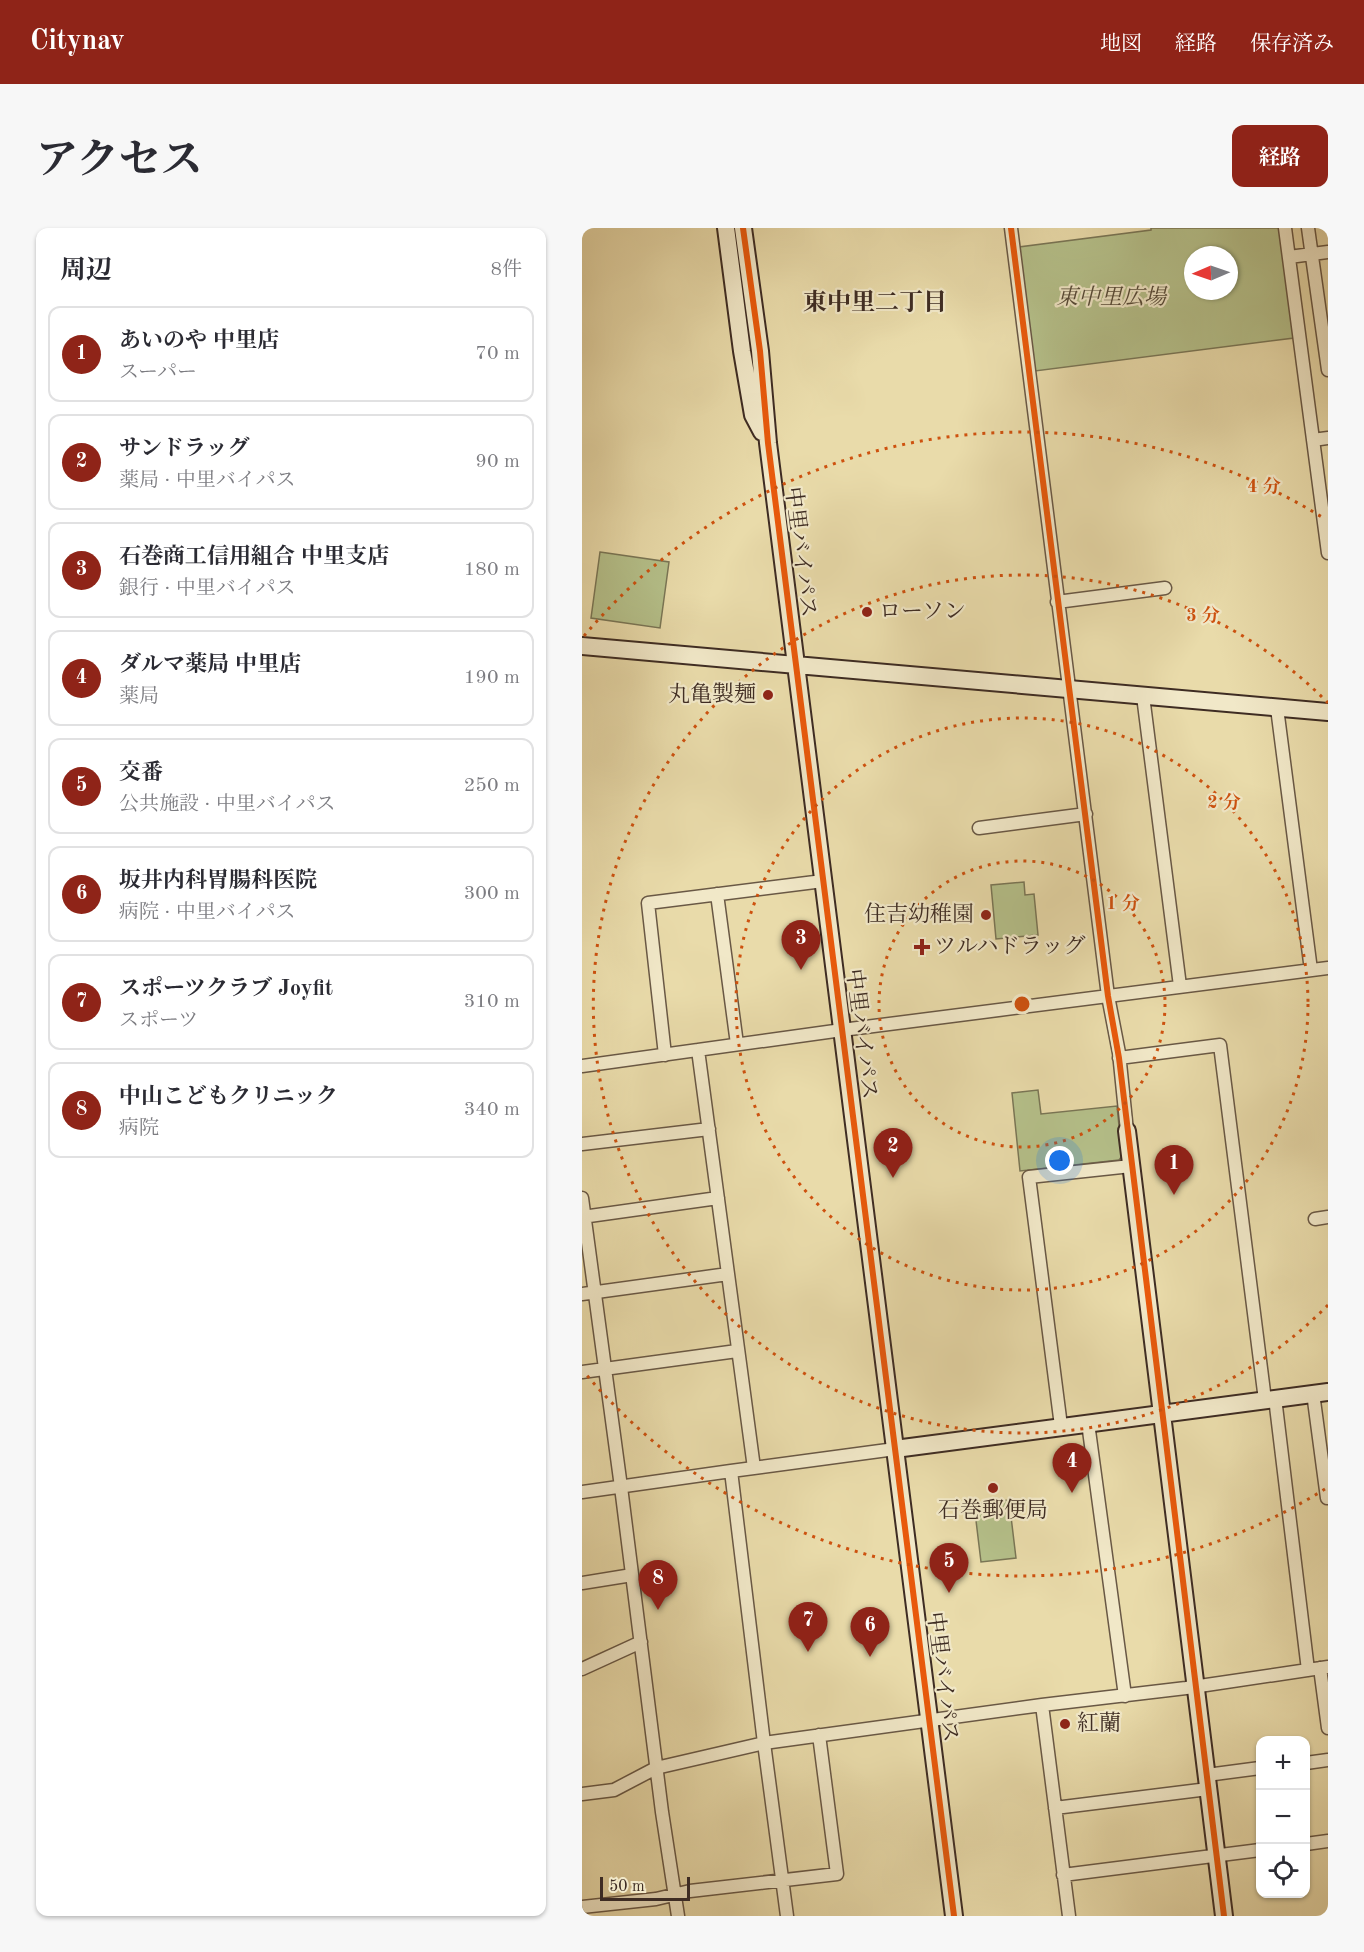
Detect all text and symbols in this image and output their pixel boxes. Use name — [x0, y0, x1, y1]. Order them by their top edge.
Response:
text: Citynav — [30, 28, 125, 56]
text: 地図 — [1100, 34, 1142, 55]
text: 経路 — [1175, 34, 1217, 55]
text: 保存済み — [1250, 34, 1334, 55]
button: 経路 — [1232, 125, 1328, 187]
text: アクセス — [36, 141, 203, 183]
north arrow — [1184, 246, 1238, 300]
text: 周辺 — [60, 258, 112, 284]
text: 8件 — [490, 260, 522, 280]
park label: 東中里広場 — [1056, 285, 1168, 309]
district label: 東中里二丁目 — [803, 289, 947, 316]
text: あいのや 中里店 — [119, 330, 279, 352]
text: 1 — [76, 344, 87, 364]
text: 70 m — [475, 344, 520, 364]
text: スーパー — [119, 363, 197, 383]
text: サンドラッグ — [119, 438, 249, 460]
text: 2 — [76, 452, 87, 472]
text: 90 m — [475, 452, 520, 472]
text: 薬局 · 中里バイパス — [119, 471, 295, 491]
text: 4 分 — [1247, 476, 1281, 496]
street label: 中里バイパス — [781, 485, 821, 619]
text: 石巻商工信用組合 中里支店 — [119, 546, 389, 568]
text: 3 — [76, 560, 87, 580]
text: 180 m — [464, 560, 520, 580]
text: 銀行 · 中里バイパス — [119, 579, 295, 599]
place label: ローソン — [879, 601, 966, 623]
marker: ローソン — [860, 605, 874, 619]
text: 3 分 — [1186, 605, 1220, 625]
text: ダルマ薬局 中里店 — [119, 654, 301, 676]
text: 4 — [76, 668, 87, 688]
text: 190 m — [464, 668, 520, 688]
place label: 丸亀製麺 — [668, 682, 756, 706]
text: 薬局 — [119, 687, 159, 707]
marker: 丸亀製麺 — [761, 688, 775, 702]
text: 交番 — [119, 762, 163, 784]
text: 5 — [76, 776, 87, 796]
text: 250 m — [464, 776, 520, 796]
text: 2 分 — [1207, 792, 1241, 812]
text: 公共施設 · 中里バイパス — [119, 795, 335, 815]
text: 坂井内科胃腸科医院 — [119, 870, 317, 892]
text: 6 — [76, 884, 87, 904]
text: 300 m — [464, 884, 520, 904]
text: 1 分 — [1106, 893, 1140, 913]
place label: 住吉幼稚園 — [864, 902, 974, 926]
text: 病院 · 中里バイパス — [119, 903, 295, 923]
marker: 住吉幼稚園 — [979, 908, 993, 922]
pin: 3 — [782, 920, 820, 970]
place label: ツルハドラッグ — [934, 935, 1086, 958]
marker: ツルハドラッグ — [915, 940, 929, 954]
street label: 中里バイパス — [842, 967, 882, 1101]
text: スポーツクラブ Joyfit — [119, 978, 333, 1000]
text: 7 — [76, 992, 87, 1012]
text: 310 m — [464, 992, 520, 1012]
centre of rings — [1012, 994, 1032, 1014]
text: スポーツ — [119, 1011, 198, 1031]
text: 中山こどもクリニック — [119, 1086, 338, 1108]
text: 8 — [76, 1100, 87, 1120]
text: 340 m — [464, 1100, 520, 1120]
text: 病院 — [119, 1119, 159, 1139]
pin: 2 — [874, 1128, 912, 1178]
your location — [1045, 1146, 1074, 1175]
pin: 1 — [1154, 1146, 1194, 1195]
pin: 4 — [1052, 1444, 1092, 1493]
marker: 石巻郵便局 — [986, 1481, 1000, 1495]
place label: 石巻郵便局 — [938, 1498, 1048, 1522]
pin: 5 — [930, 1544, 968, 1593]
pin: 8 — [638, 1560, 678, 1610]
pin: 7 — [788, 1602, 828, 1652]
pin: 6 — [850, 1608, 890, 1657]
street label: 中里バイパス — [923, 1610, 963, 1744]
place label: 紅蘭 — [1077, 1711, 1121, 1735]
marker: 紅蘭 — [1058, 1717, 1072, 1731]
map controls — [1256, 1736, 1310, 1898]
button: + — [1256, 1736, 1310, 1790]
button: − — [1256, 1790, 1310, 1844]
button: locate — [1256, 1844, 1310, 1898]
scale bar — [600, 1874, 690, 1902]
text: 50 m — [609, 1879, 645, 1895]

